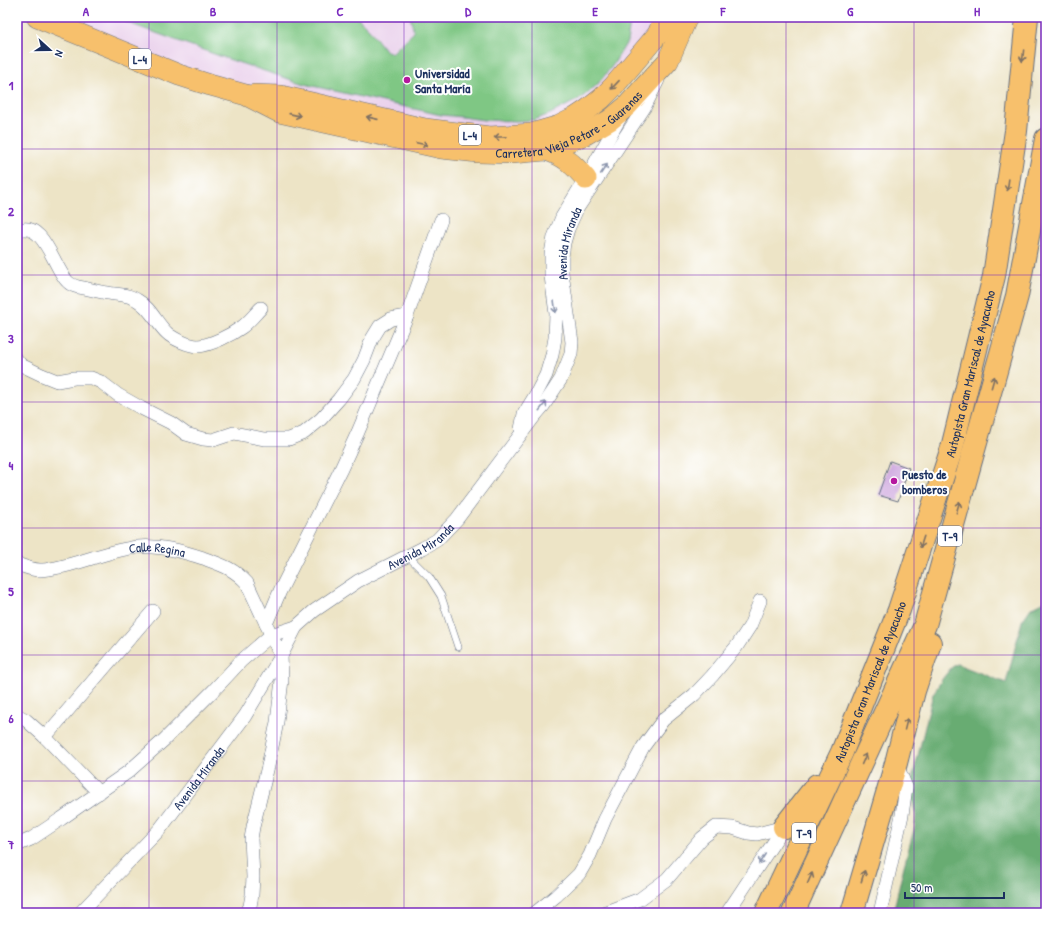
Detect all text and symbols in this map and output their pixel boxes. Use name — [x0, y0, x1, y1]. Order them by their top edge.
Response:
text: A — [83, 2, 90, 20]
text: B — [210, 2, 217, 20]
text: C — [336, 2, 344, 20]
text: D — [465, 2, 472, 20]
text: E — [592, 2, 598, 20]
text: F — [720, 2, 727, 20]
text: G — [847, 2, 854, 20]
text: H — [974, 2, 980, 20]
north arrow — [30, 30, 70, 70]
text: N — [52, 48, 67, 59]
road number: L-4 — [129, 49, 151, 69]
one-way arrow — [1020, 49, 1027, 62]
place label: Universidad Santa María — [415, 64, 471, 97]
marker: Universidad Santa María — [402, 75, 412, 85]
text: 1 — [9, 76, 14, 94]
one-way arrow — [610, 80, 620, 90]
street label: Carretera Vieja Petare - Guarenas — [495, 86, 646, 162]
one-way arrow — [288, 112, 301, 120]
one-way arrow — [366, 113, 379, 121]
road number: L-4 — [459, 125, 481, 145]
one-way arrow — [494, 133, 507, 140]
one-way arrow — [415, 140, 428, 148]
one-way arrow — [600, 164, 608, 175]
one-way arrow — [1004, 178, 1012, 191]
text: 2 — [8, 202, 15, 220]
street label: Avenida Miranda — [553, 204, 586, 282]
street label: Autopista Gran Mariscal de Ayacucho — [941, 288, 999, 460]
one-way arrow — [551, 300, 559, 313]
text: 3 — [8, 329, 14, 347]
one-way arrow — [990, 376, 997, 389]
one-way arrow — [539, 400, 547, 411]
text: 4 — [9, 456, 14, 474]
place label: Puesto de bomberos — [902, 465, 947, 498]
marker: Puesto de bomberos — [889, 476, 899, 486]
one-way arrow — [955, 501, 962, 514]
street label: Avenida Miranda — [384, 519, 458, 574]
road number: T-9 — [938, 526, 962, 546]
one-way arrow — [917, 536, 925, 548]
street label: Calle Regina — [128, 538, 187, 561]
text: 5 — [8, 582, 14, 600]
street label: Autopista Gran Mariscal de Ayacucho — [830, 599, 910, 765]
text: 6 — [8, 709, 14, 727]
one-way arrow — [903, 717, 910, 730]
street label: Avenida Miranda — [169, 742, 228, 813]
one-way arrow — [860, 754, 868, 766]
road number: T-9 — [792, 823, 816, 843]
text: 7 — [7, 835, 15, 853]
one-way arrow — [758, 854, 767, 865]
one-way arrow — [860, 869, 867, 882]
one-way arrow — [807, 872, 814, 884]
scale bar — [905, 874, 1004, 900]
text: 50 m — [911, 879, 932, 896]

